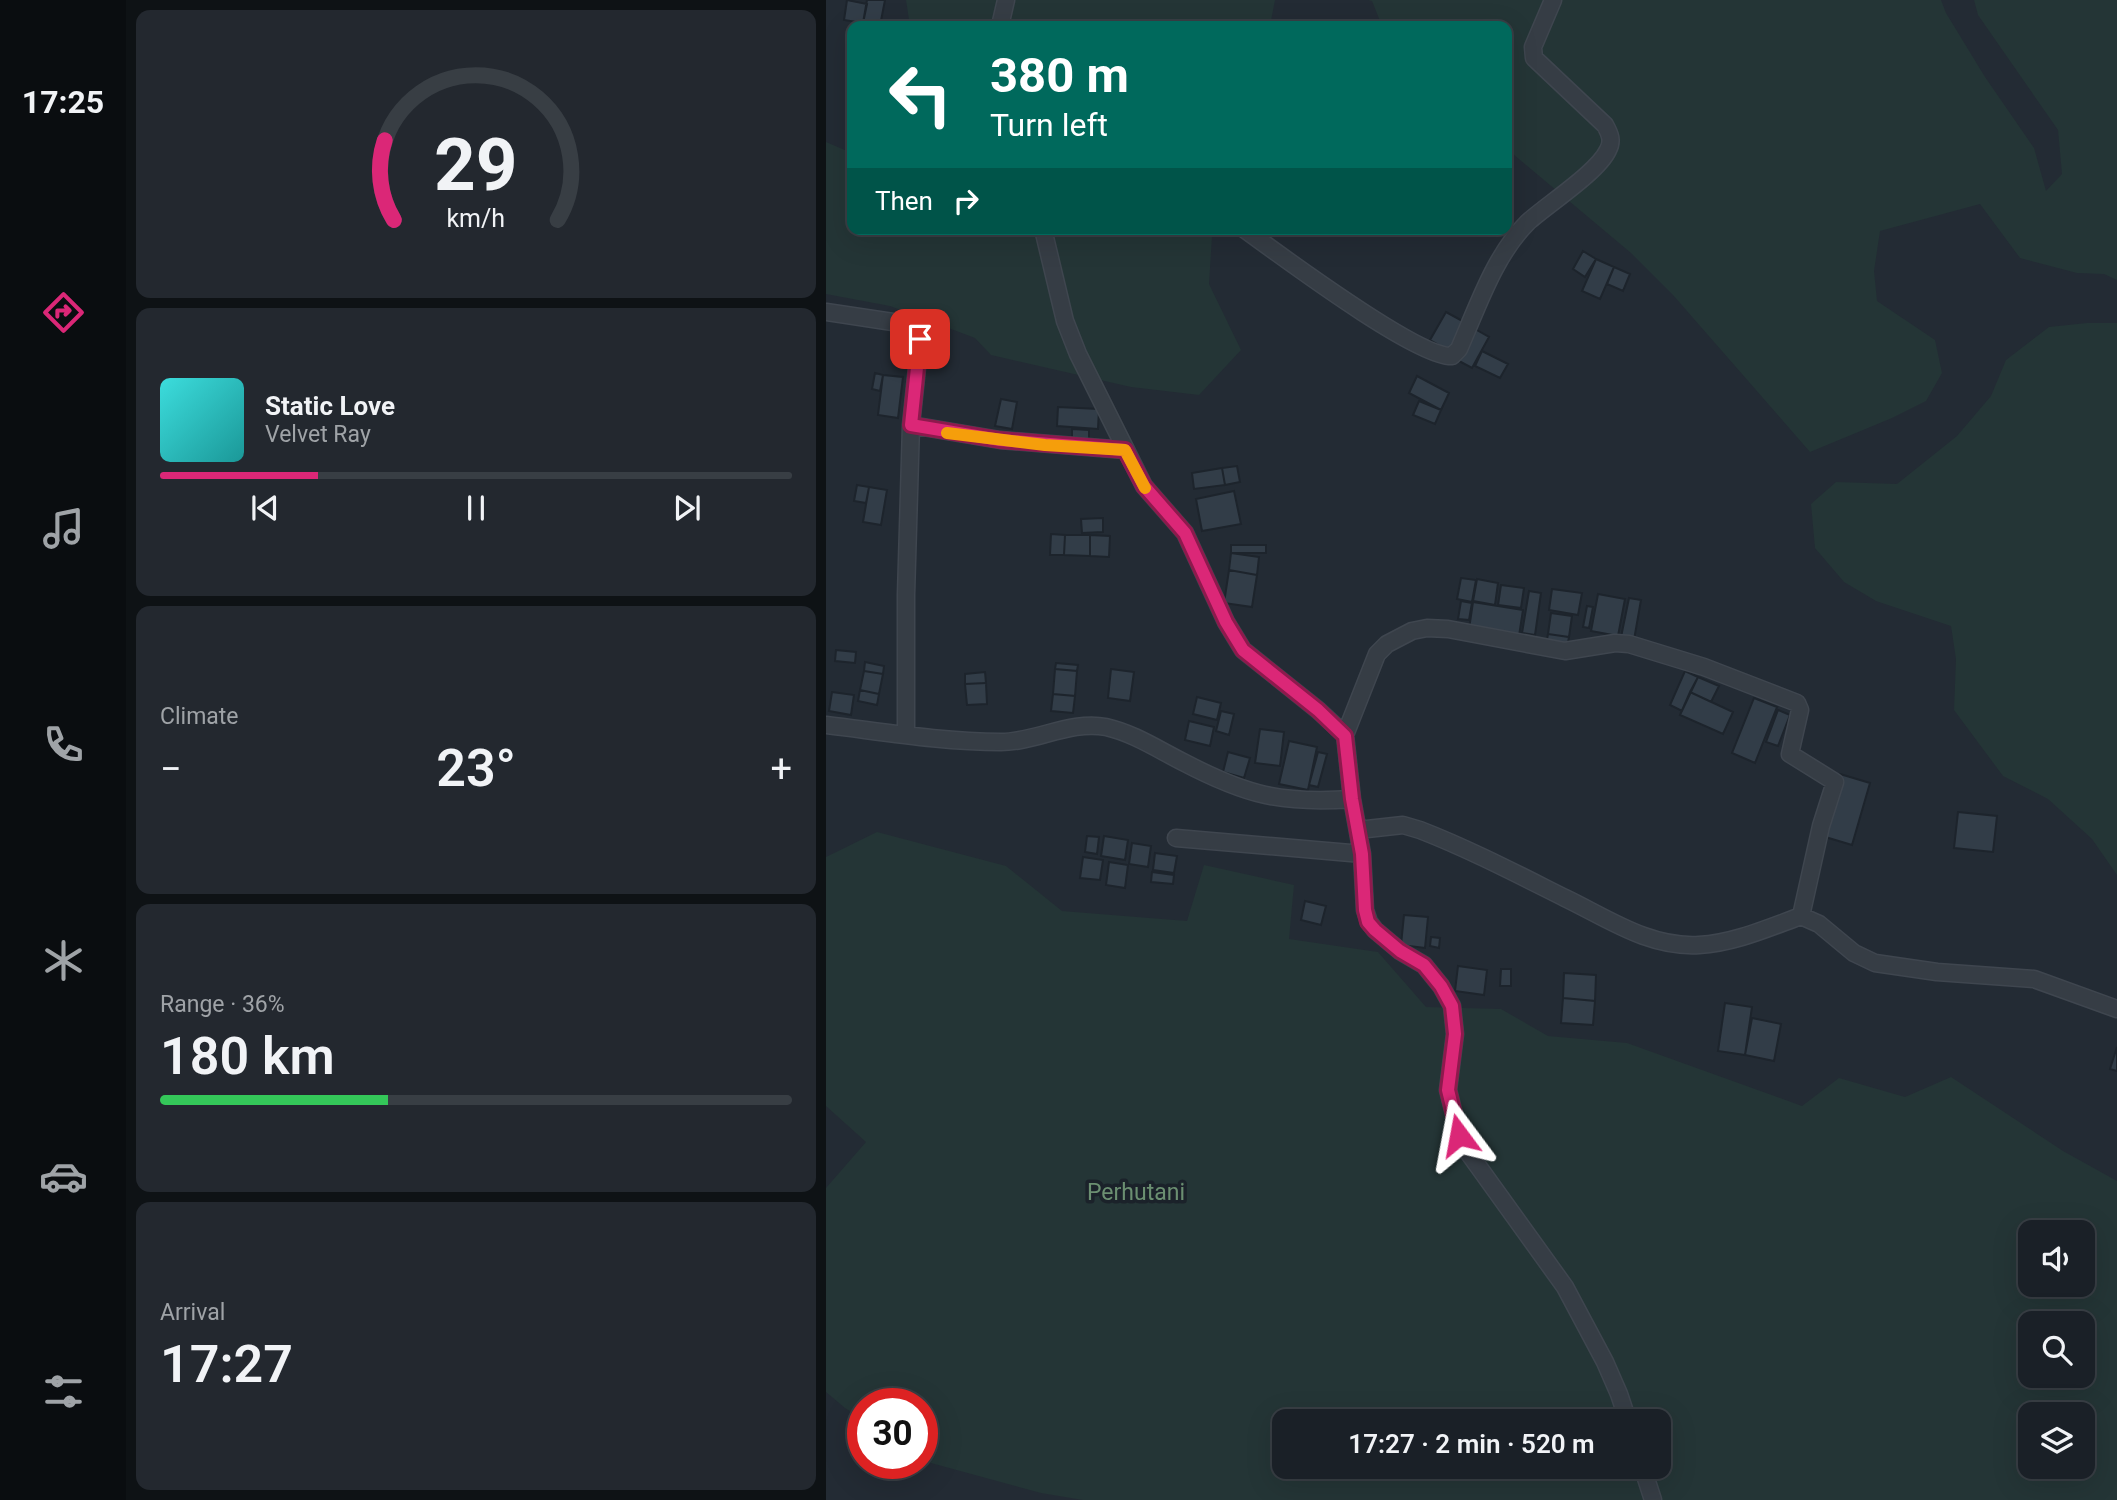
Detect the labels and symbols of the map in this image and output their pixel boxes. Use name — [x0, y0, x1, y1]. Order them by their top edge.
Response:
pin — [890, 309, 950, 369]
position arrow — [1422, 1098, 1496, 1172]
park label: Perhutani — [1087, 1179, 1185, 1206]
speed limit sign: 30 — [847, 1388, 938, 1479]

